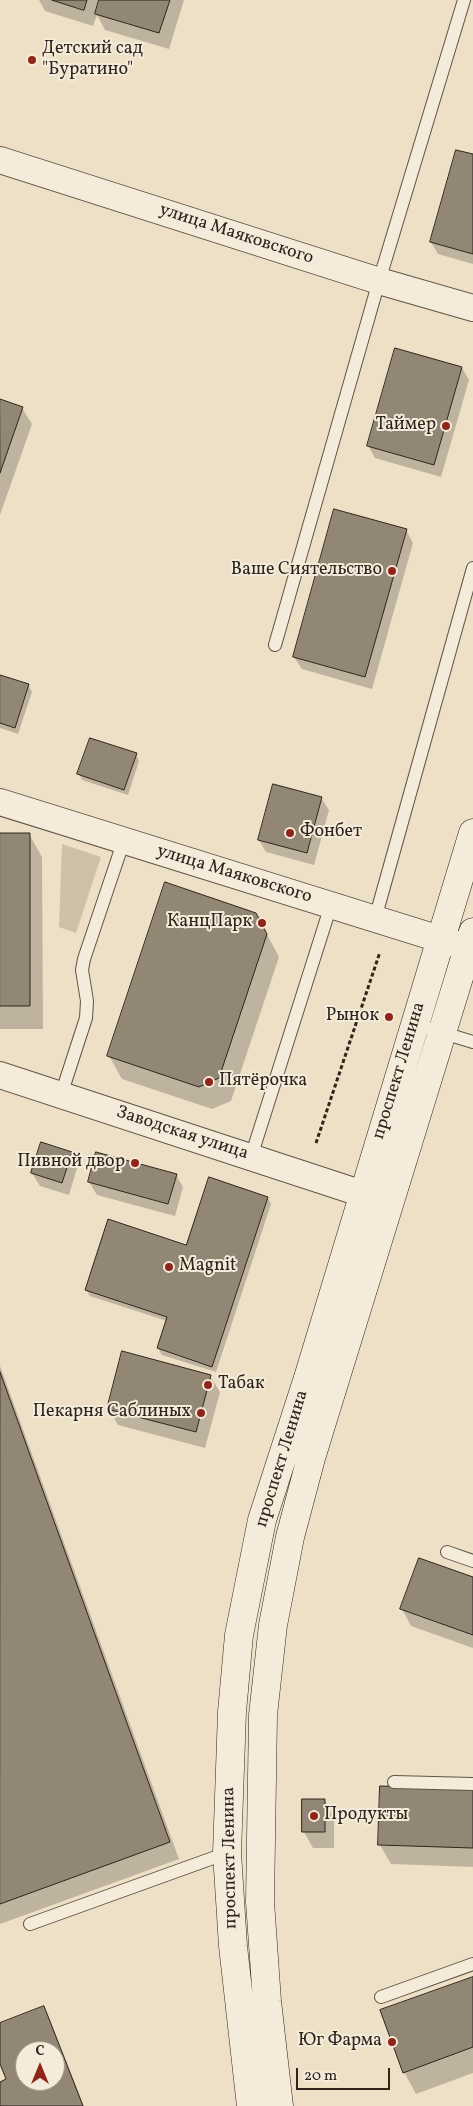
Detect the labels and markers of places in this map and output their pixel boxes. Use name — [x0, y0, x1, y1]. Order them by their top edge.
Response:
place label: Детский сад "Буратино" — [42, 39, 143, 82]
marker: Детский сад "Буратино" — [26, 54, 38, 66]
place label: Таймер — [375, 415, 436, 437]
marker: Таймер — [440, 420, 452, 432]
place label: Ваше Сиятельство — [231, 560, 382, 582]
marker: Ваше Сиятельство — [386, 565, 398, 577]
place label: Фонбет — [300, 822, 362, 844]
marker: Фонбет — [284, 827, 296, 839]
place label: КанцПарк — [167, 912, 252, 934]
marker: КанцПарк — [256, 917, 268, 929]
place label: Рынок — [326, 1006, 379, 1028]
marker: Рынок — [383, 1011, 395, 1023]
place label: Пятёрочка — [219, 1071, 307, 1093]
marker: Пятёрочка — [203, 1076, 215, 1088]
place label: Пивной двор — [17, 1152, 125, 1174]
marker: Пивной двор — [129, 1157, 141, 1169]
place label: Magnit — [179, 1256, 236, 1278]
marker: Magnit — [163, 1261, 175, 1273]
place label: Табак — [218, 1374, 264, 1396]
marker: Табак — [202, 1379, 214, 1391]
place label: Пекарня Саблиных — [33, 1402, 191, 1424]
marker: Пекарня Саблиных — [195, 1407, 207, 1419]
place label: Продукты — [324, 1805, 408, 1827]
marker: Продукты — [308, 1810, 320, 1822]
place label: Юг Фарма — [298, 2031, 382, 2053]
marker: Юг Фарма — [386, 2036, 398, 2048]

